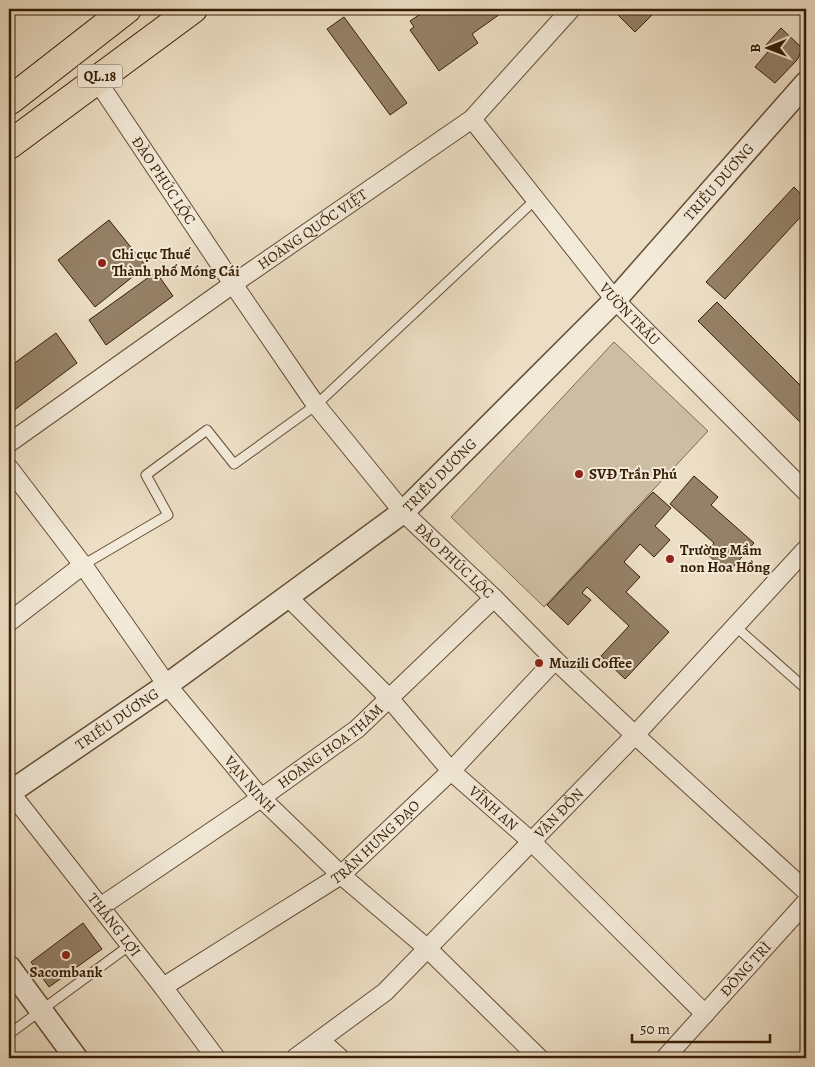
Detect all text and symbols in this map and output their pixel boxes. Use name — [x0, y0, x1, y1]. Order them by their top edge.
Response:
north arrow — [742, 22, 792, 72]
text: B — [746, 43, 765, 53]
road number: QL.18 — [78, 64, 122, 88]
street label: ĐÀO PHÚC LỘC — [127, 132, 200, 228]
street label: TRIỀU DƯƠNG — [679, 139, 758, 225]
street label: HOÀNG QUỐC VIỆT — [253, 184, 372, 274]
place label: Chi cục Thuế Thành phố Móng Cái — [112, 244, 240, 281]
marker: Chi cục Thuế Thành phố Móng Cái — [96, 257, 108, 269]
street label: VƯỜN TRẦU — [594, 278, 665, 350]
street label: TRIỀU DƯƠNG — [398, 434, 481, 517]
place label: SVĐ Trần Phú — [589, 464, 678, 484]
marker: SVĐ Trần Phú — [573, 468, 585, 480]
street label: ĐÀO PHÚC LỘC — [410, 518, 498, 603]
place label: Trường Mầm non Hoa Hồng — [680, 540, 771, 577]
marker: Trường Mầm non Hoa Hồng — [664, 553, 676, 565]
place label: Muzili Coffee — [549, 653, 632, 673]
marker: Muzili Coffee — [533, 657, 545, 669]
street label: TRIỀU DƯƠNG — [71, 683, 163, 755]
street label: HOÀNG HOA THÁM — [273, 699, 387, 793]
street label: VẠN NINH — [219, 751, 280, 817]
street label: VĨNH AN — [464, 780, 522, 835]
street label: VÂN ĐỒN — [529, 784, 588, 843]
street label: TRẦN HƯNG ĐẠO — [327, 795, 424, 889]
street label: THẮNG LỢI — [83, 889, 145, 961]
street label: ĐÔNG TRÌ — [715, 937, 776, 1001]
marker: Sacombank — [60, 949, 72, 961]
place label: Sacombank — [30, 962, 103, 982]
scale bar — [632, 1012, 770, 1044]
text: 50 m — [640, 1019, 670, 1039]

